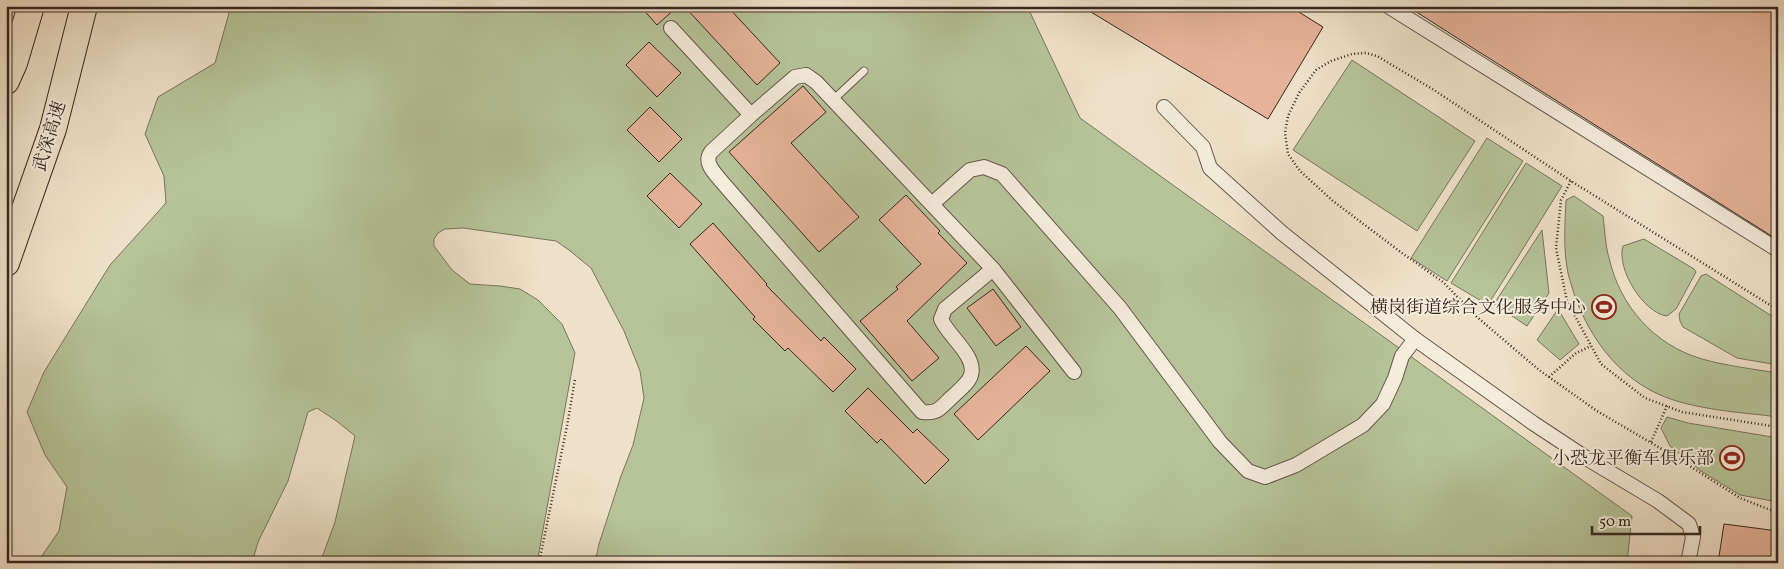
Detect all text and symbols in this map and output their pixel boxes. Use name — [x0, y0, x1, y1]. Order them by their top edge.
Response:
street label: 武深高速 — [28, 98, 73, 175]
sports icon: 横岗街道综合文化服务中心 — [1591, 294, 1617, 320]
place label: 横岗街道综合文化服务中心 — [1370, 296, 1586, 321]
sports icon: 小恐龙平衡车俱乐部 — [1719, 445, 1745, 471]
place label: 小恐龙平衡车俱乐部 — [1552, 447, 1714, 472]
scale bar — [1592, 504, 1699, 536]
text: 50 m — [1599, 512, 1631, 533]

